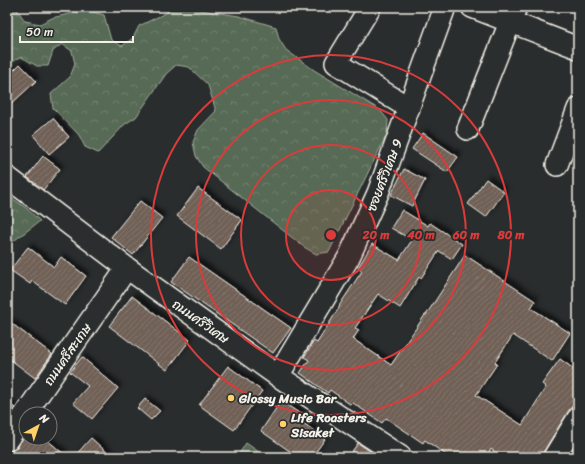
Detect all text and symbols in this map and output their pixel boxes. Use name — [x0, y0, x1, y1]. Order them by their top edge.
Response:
scale bar — [20, 18, 133, 44]
text: 50 m — [26, 21, 53, 43]
street label: ซอยศรีวิเศษ 9 — [360, 135, 409, 215]
text: 20 m — [362, 224, 390, 246]
text: 40 m — [406, 224, 435, 246]
text: 60 m — [452, 224, 480, 246]
text: 80 m — [496, 224, 525, 246]
centre of rings — [324, 228, 338, 242]
street label: ถนนศรีวิเศษ — [167, 293, 235, 350]
street label: ถนนศรีสะเกษ — [37, 318, 98, 390]
place label: Glossy Music Bar — [238, 387, 338, 410]
marker: Glossy Music Bar — [226, 393, 236, 403]
north arrow — [18, 406, 58, 446]
place label: Life Roasters Sisaket — [290, 406, 367, 444]
text: N — [34, 408, 53, 429]
marker: Life Roasters Sisaket — [278, 419, 288, 429]

